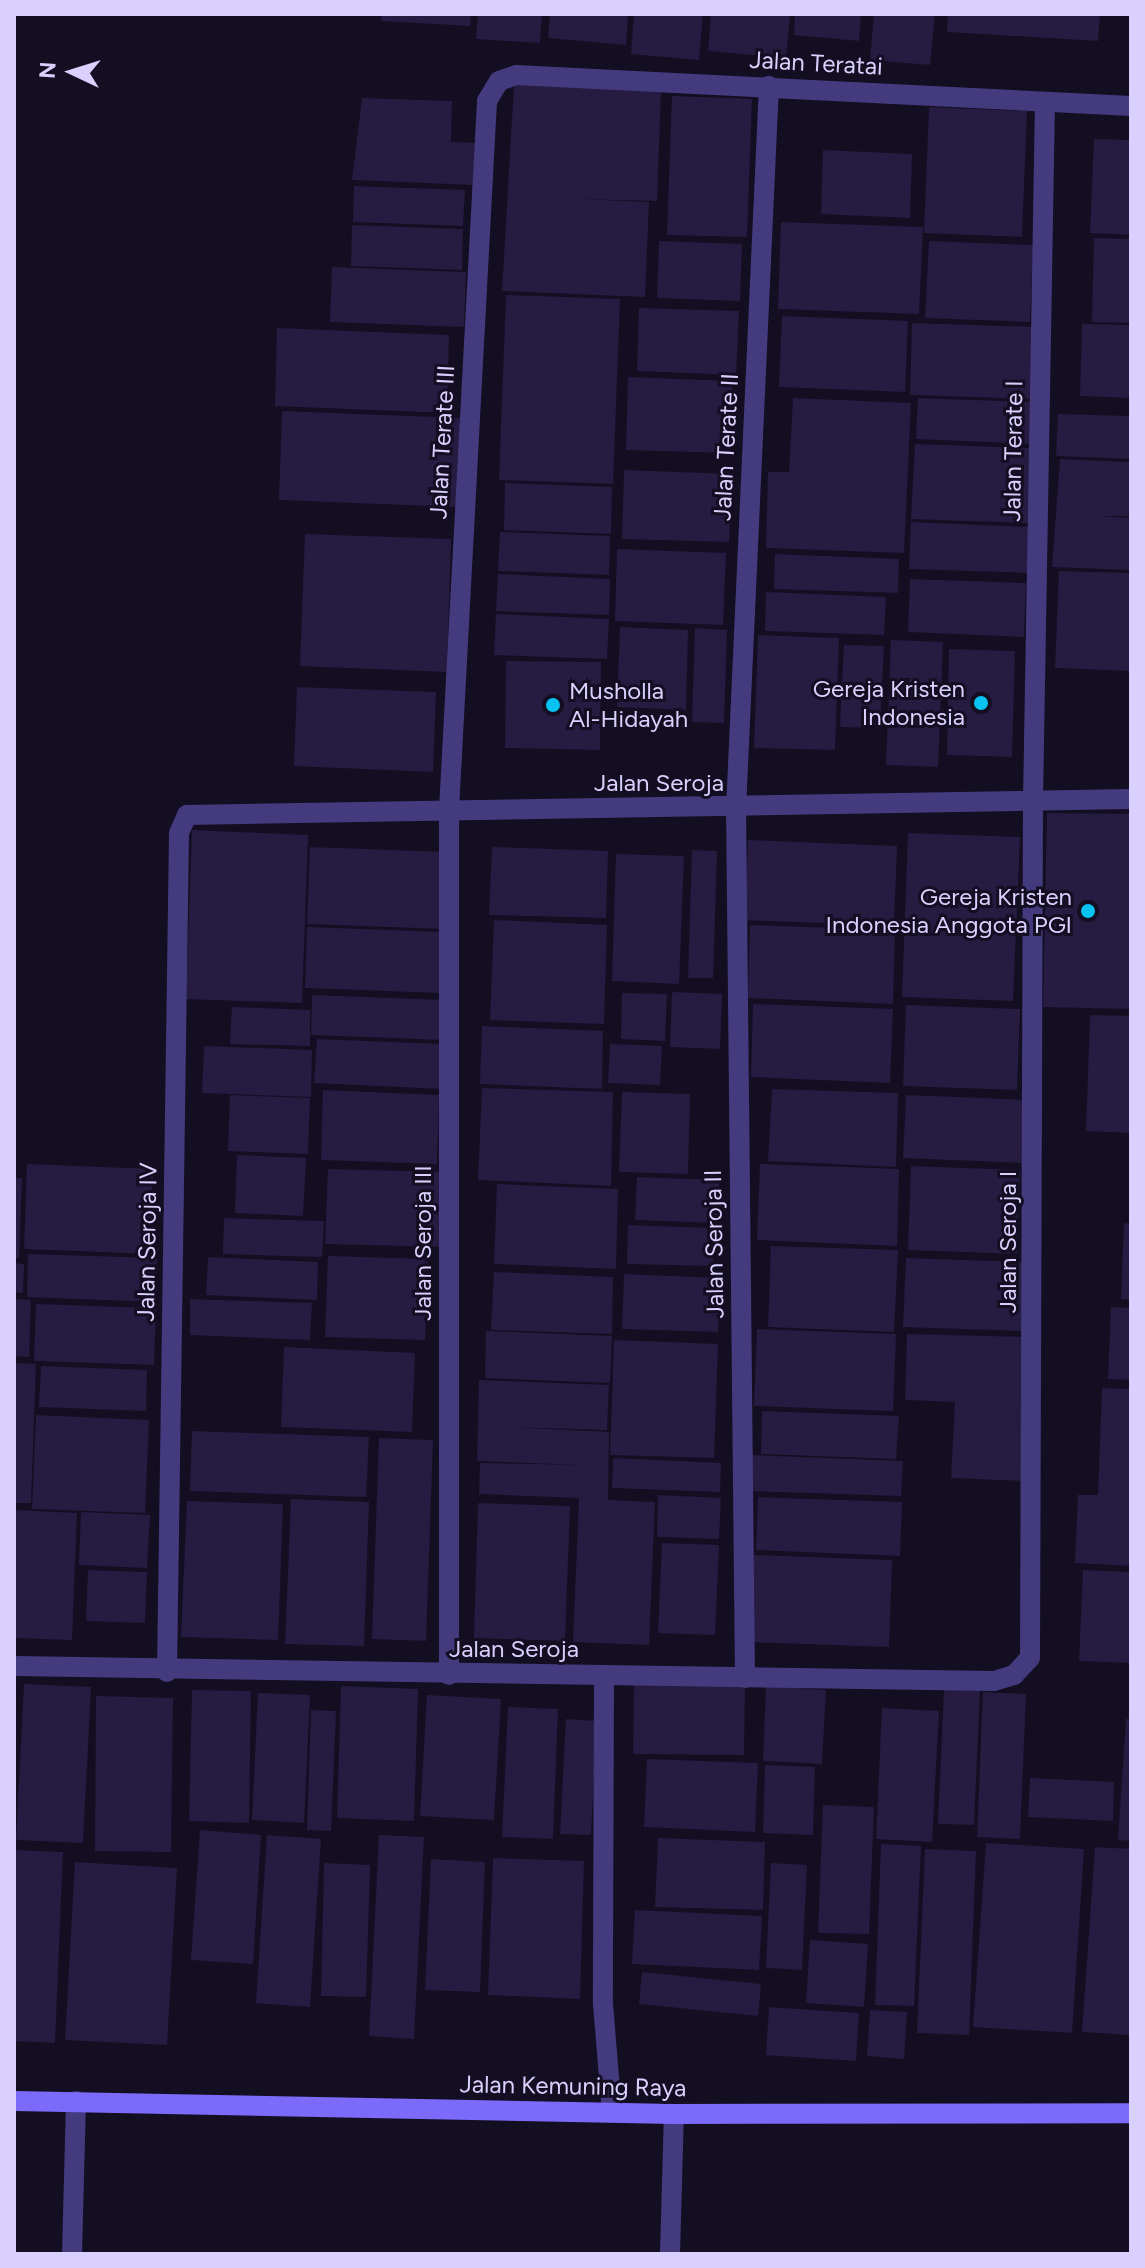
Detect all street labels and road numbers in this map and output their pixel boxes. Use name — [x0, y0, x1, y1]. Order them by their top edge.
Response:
street label: Jalan Teratai — [749, 45, 883, 81]
street label: Jalan Terate III — [424, 364, 460, 520]
street label: Jalan Terate II — [708, 372, 744, 522]
street label: Jalan Terate I — [997, 380, 1029, 522]
street label: Jalan Seroja — [594, 769, 724, 797]
street label: Jalan Seroja IV — [131, 1162, 163, 1322]
street label: Jalan Seroja III — [409, 1165, 437, 1321]
street label: Jalan Seroja II — [698, 1169, 730, 1319]
street label: Jalan Seroja I — [994, 1171, 1022, 1313]
street label: Jalan Seroja — [449, 1635, 579, 1663]
street label: Jalan Kemuning Raya — [459, 2070, 687, 2102]

